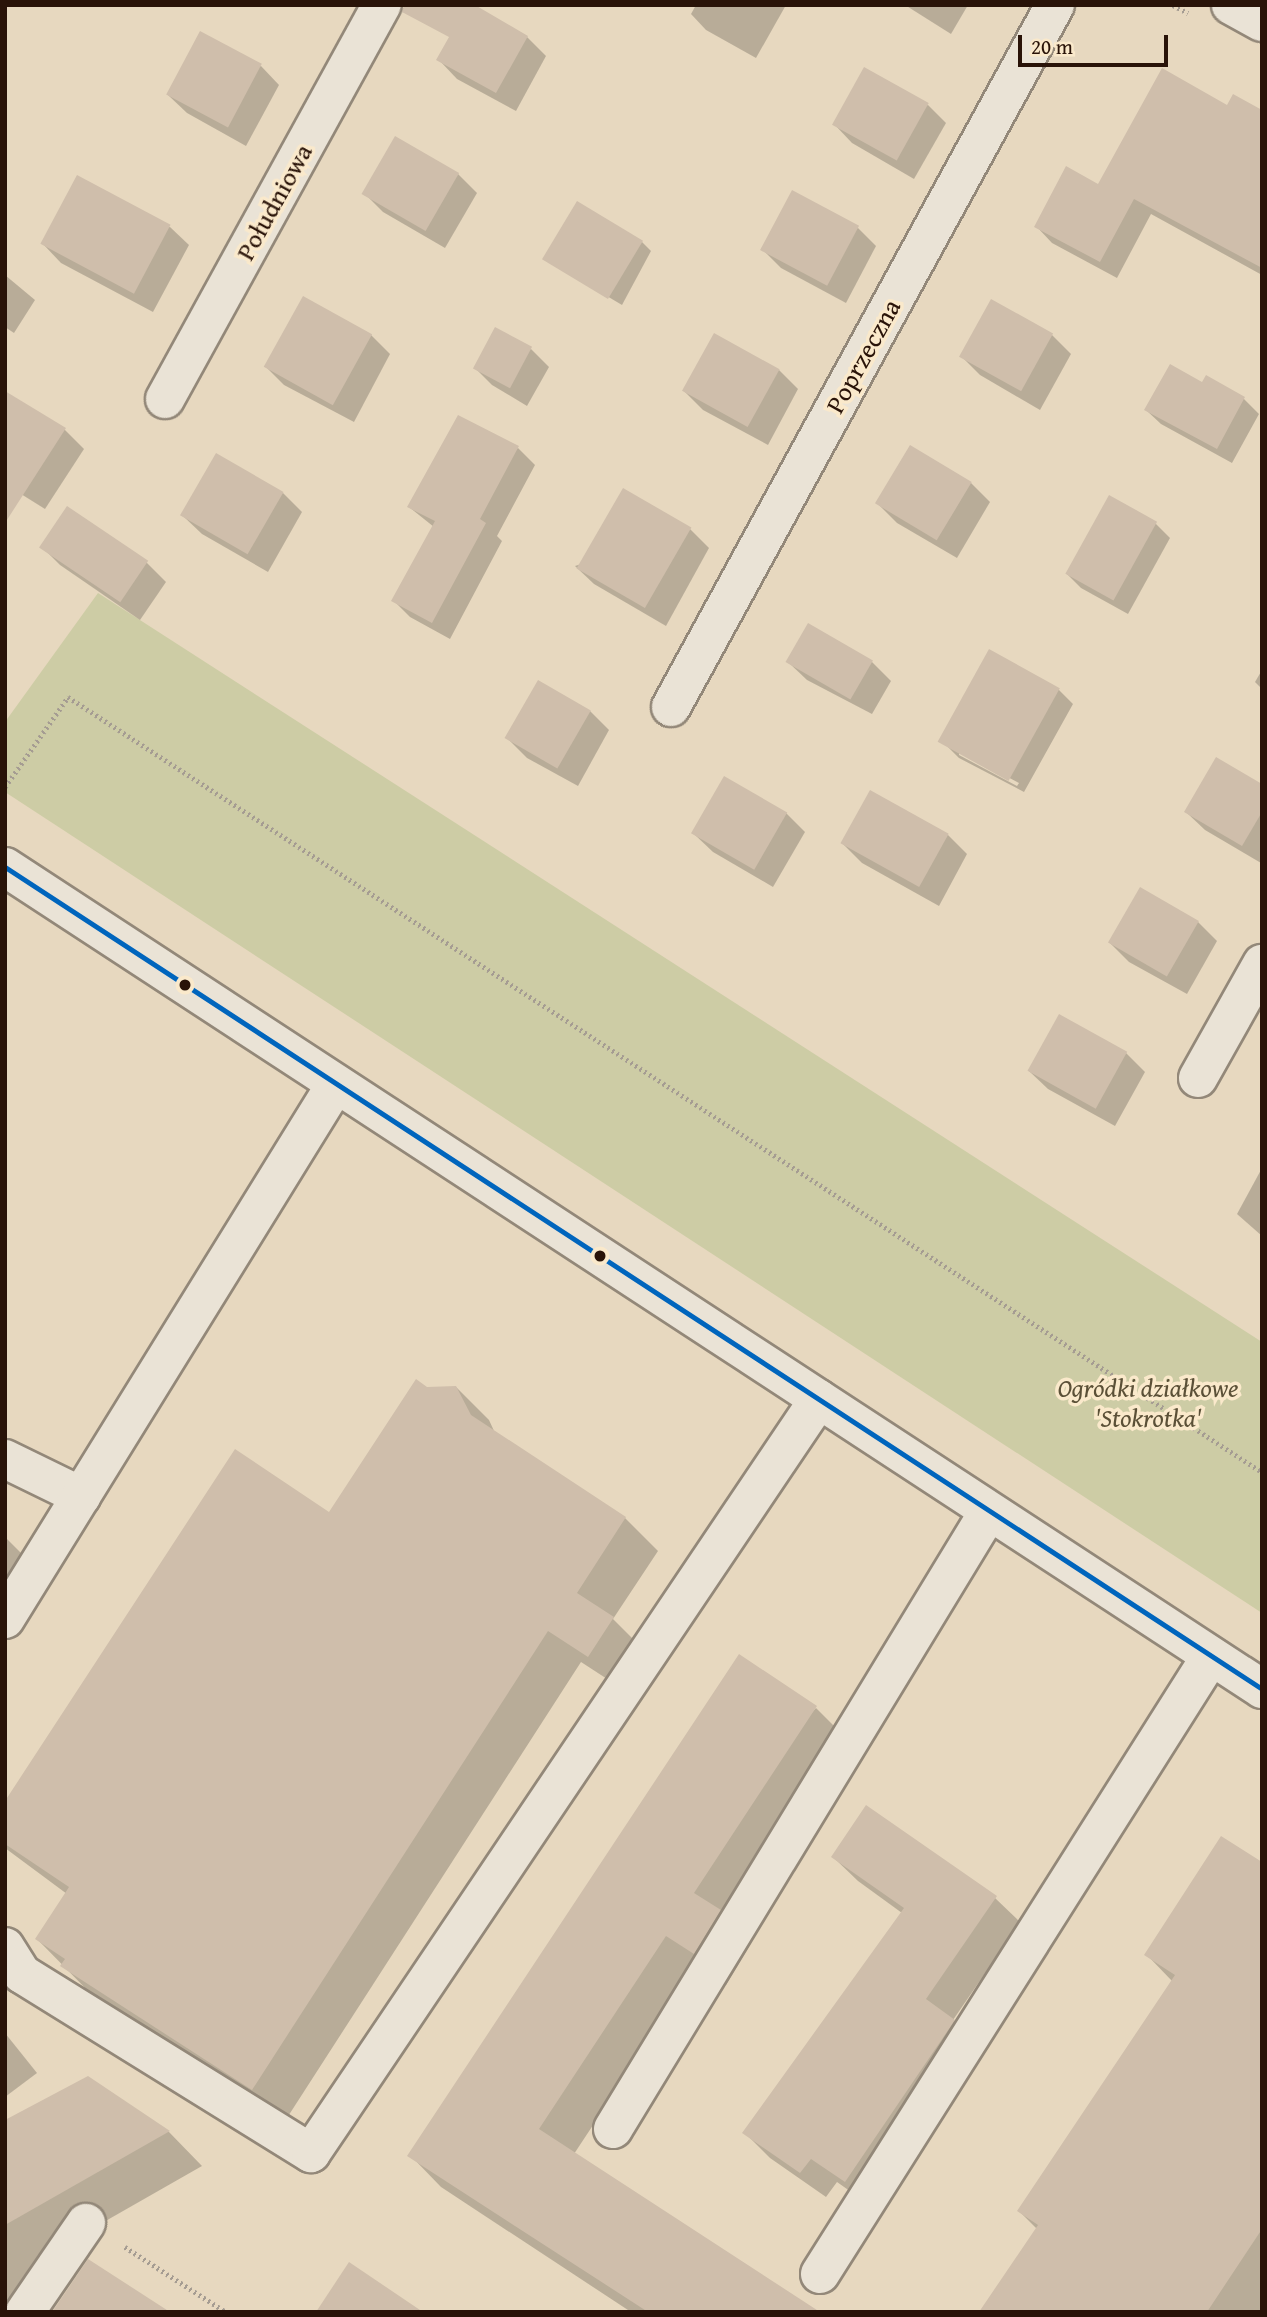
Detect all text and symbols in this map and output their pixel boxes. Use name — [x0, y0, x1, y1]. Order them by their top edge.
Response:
scale bar — [1022, 21, 1172, 65]
text: 20 m — [1031, 31, 1073, 62]
street label: Południowa — [229, 138, 319, 266]
street label: Poprzeczna — [819, 294, 907, 418]
unlabelled marker — [178, 978, 192, 992]
unlabelled marker — [593, 1249, 607, 1263]
park label: Ogródki działkowe 'Stokrotka' — [1057, 1372, 1239, 1434]

